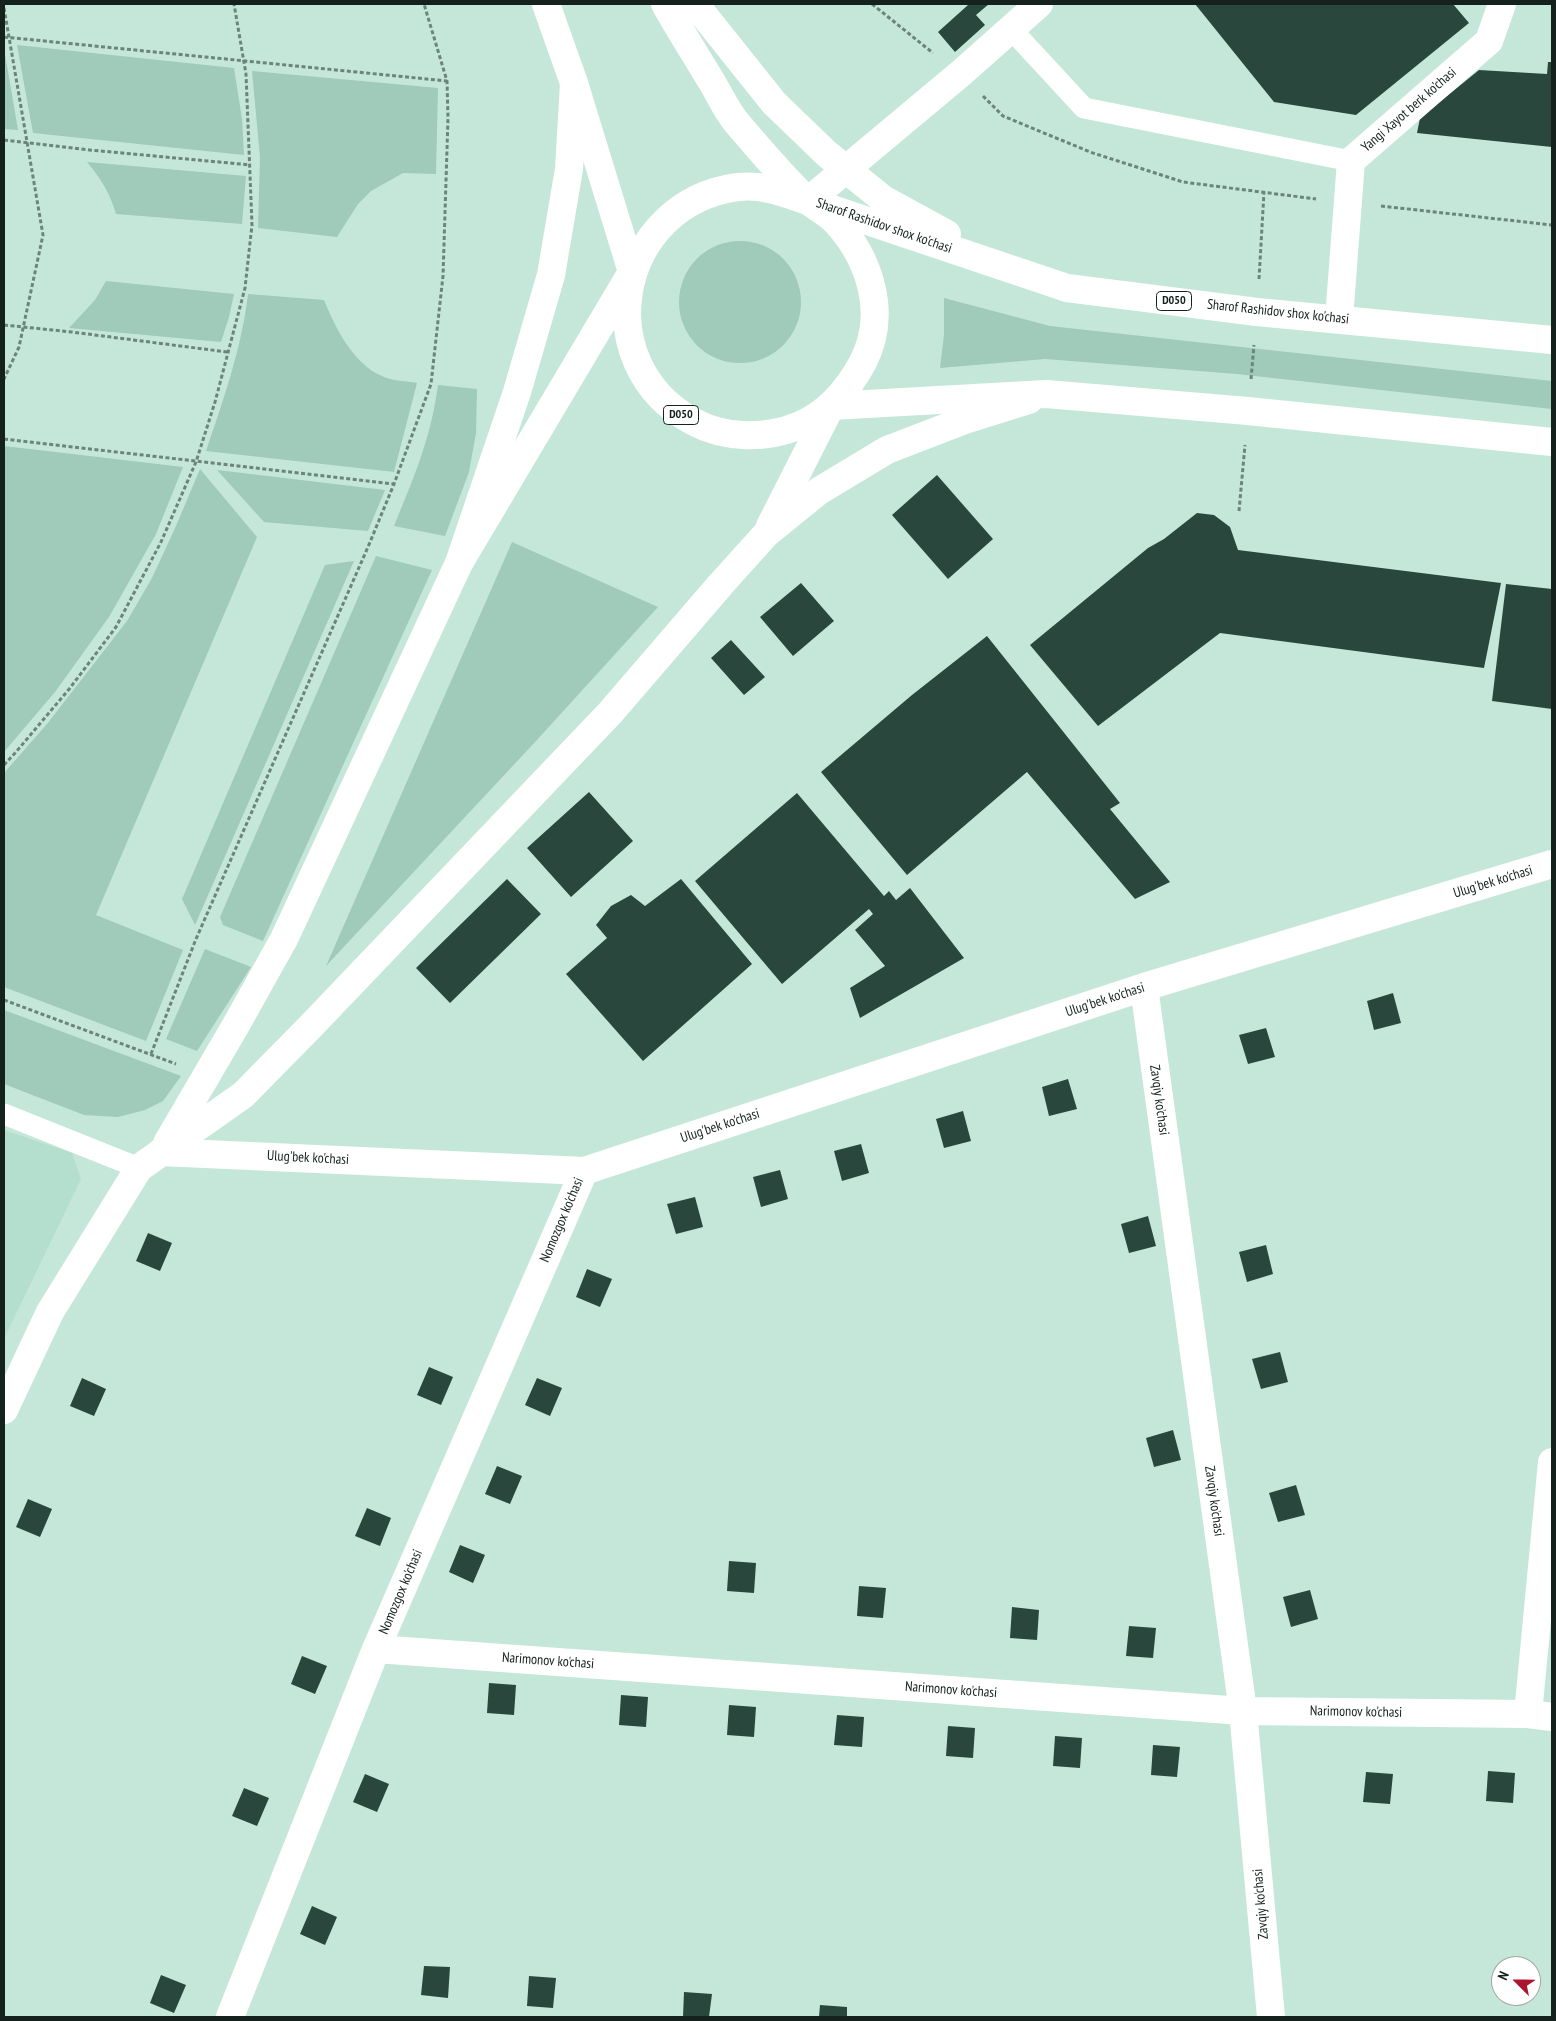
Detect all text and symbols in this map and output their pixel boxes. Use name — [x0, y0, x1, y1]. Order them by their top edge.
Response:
street label: Yangi Xayot berk ko'chasi — [1358, 64, 1460, 156]
street label: Sharof Rashidov shox ko'chasi — [814, 195, 954, 257]
road number: D050 — [1156, 292, 1192, 310]
street label: Sharof Rashidov shox ko'chasi — [1206, 296, 1350, 328]
road number: D050 — [664, 406, 698, 424]
street label: Ulug'bek ko'chasi — [1451, 862, 1535, 902]
street label: Ulug'bek ko'chasi — [1063, 979, 1147, 1021]
street label: Zavqiy ko'chasi — [1146, 1064, 1172, 1136]
street label: Ulug'bek ko'chasi — [678, 1105, 762, 1147]
street label: Ulug'bek ko'chasi — [267, 1147, 349, 1169]
street label: Nomozgox ko'chasi — [537, 1175, 587, 1265]
street label: Zavqiy ko'chasi — [1201, 1465, 1227, 1537]
street label: Nomozgox ko'chasi — [376, 1547, 426, 1637]
street label: Narimonov ko'chasi — [501, 1649, 595, 1673]
street label: Narimonov ko'chasi — [904, 1678, 998, 1702]
street label: Narimonov ko'chasi — [1310, 1703, 1402, 1721]
street label: Zavqiy ko'chasi — [1250, 1868, 1272, 1940]
north arrow — [1491, 1956, 1541, 2006]
text: N — [1493, 1969, 1513, 1983]

